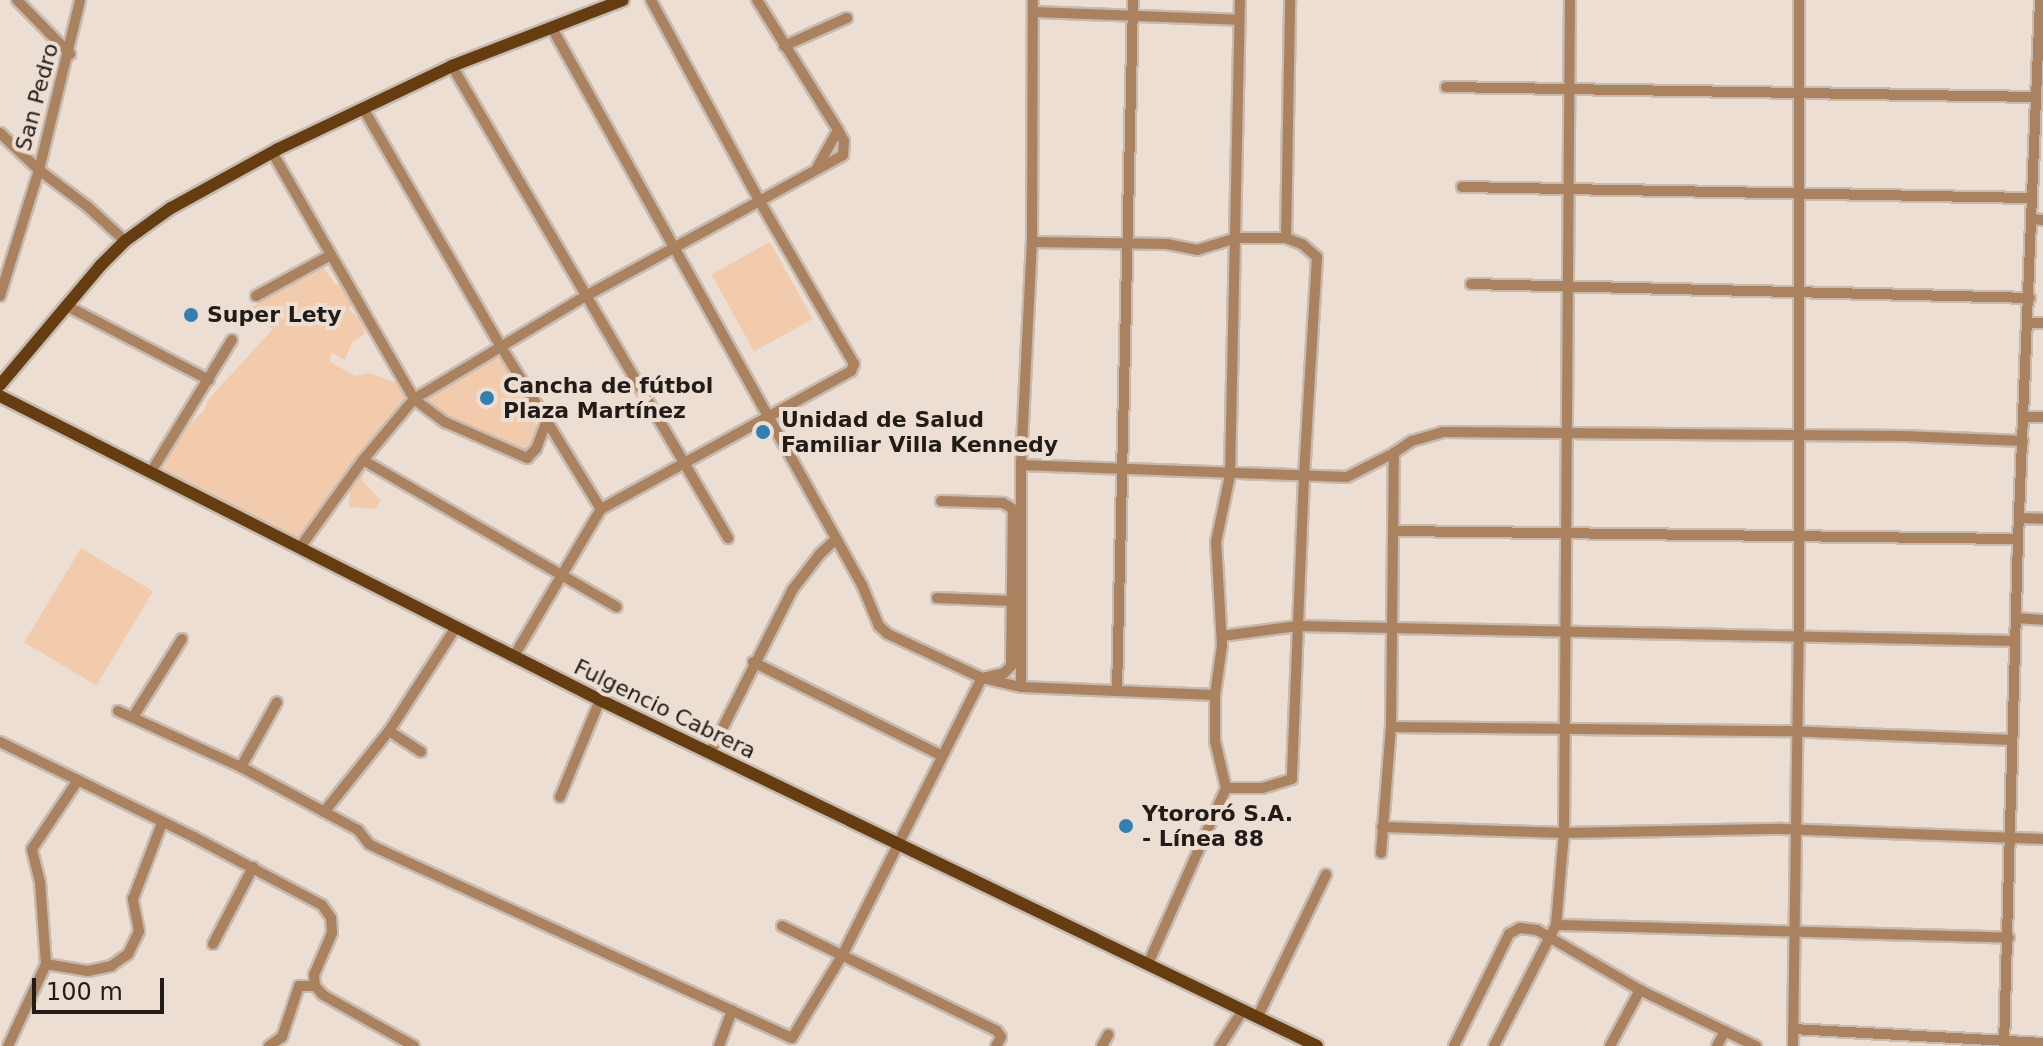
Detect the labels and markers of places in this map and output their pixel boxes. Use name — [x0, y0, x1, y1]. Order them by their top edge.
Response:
place label: Super Lety — [207, 302, 341, 328]
marker: Super Lety — [182, 306, 200, 324]
place label: Cancha de fútbol Plaza Martínez — [503, 372, 713, 424]
marker: Cancha de fútbol Plaza Martínez — [478, 389, 496, 407]
place label: Unidad de Salud Familiar Villa Kennedy — [781, 406, 1058, 458]
marker: Unidad de Salud Familiar Villa Kennedy — [752, 421, 774, 443]
place label: Ytororó S.A. - Línea 88 — [1142, 800, 1293, 852]
marker: Ytororó S.A. - Línea 88 — [1117, 817, 1135, 835]

